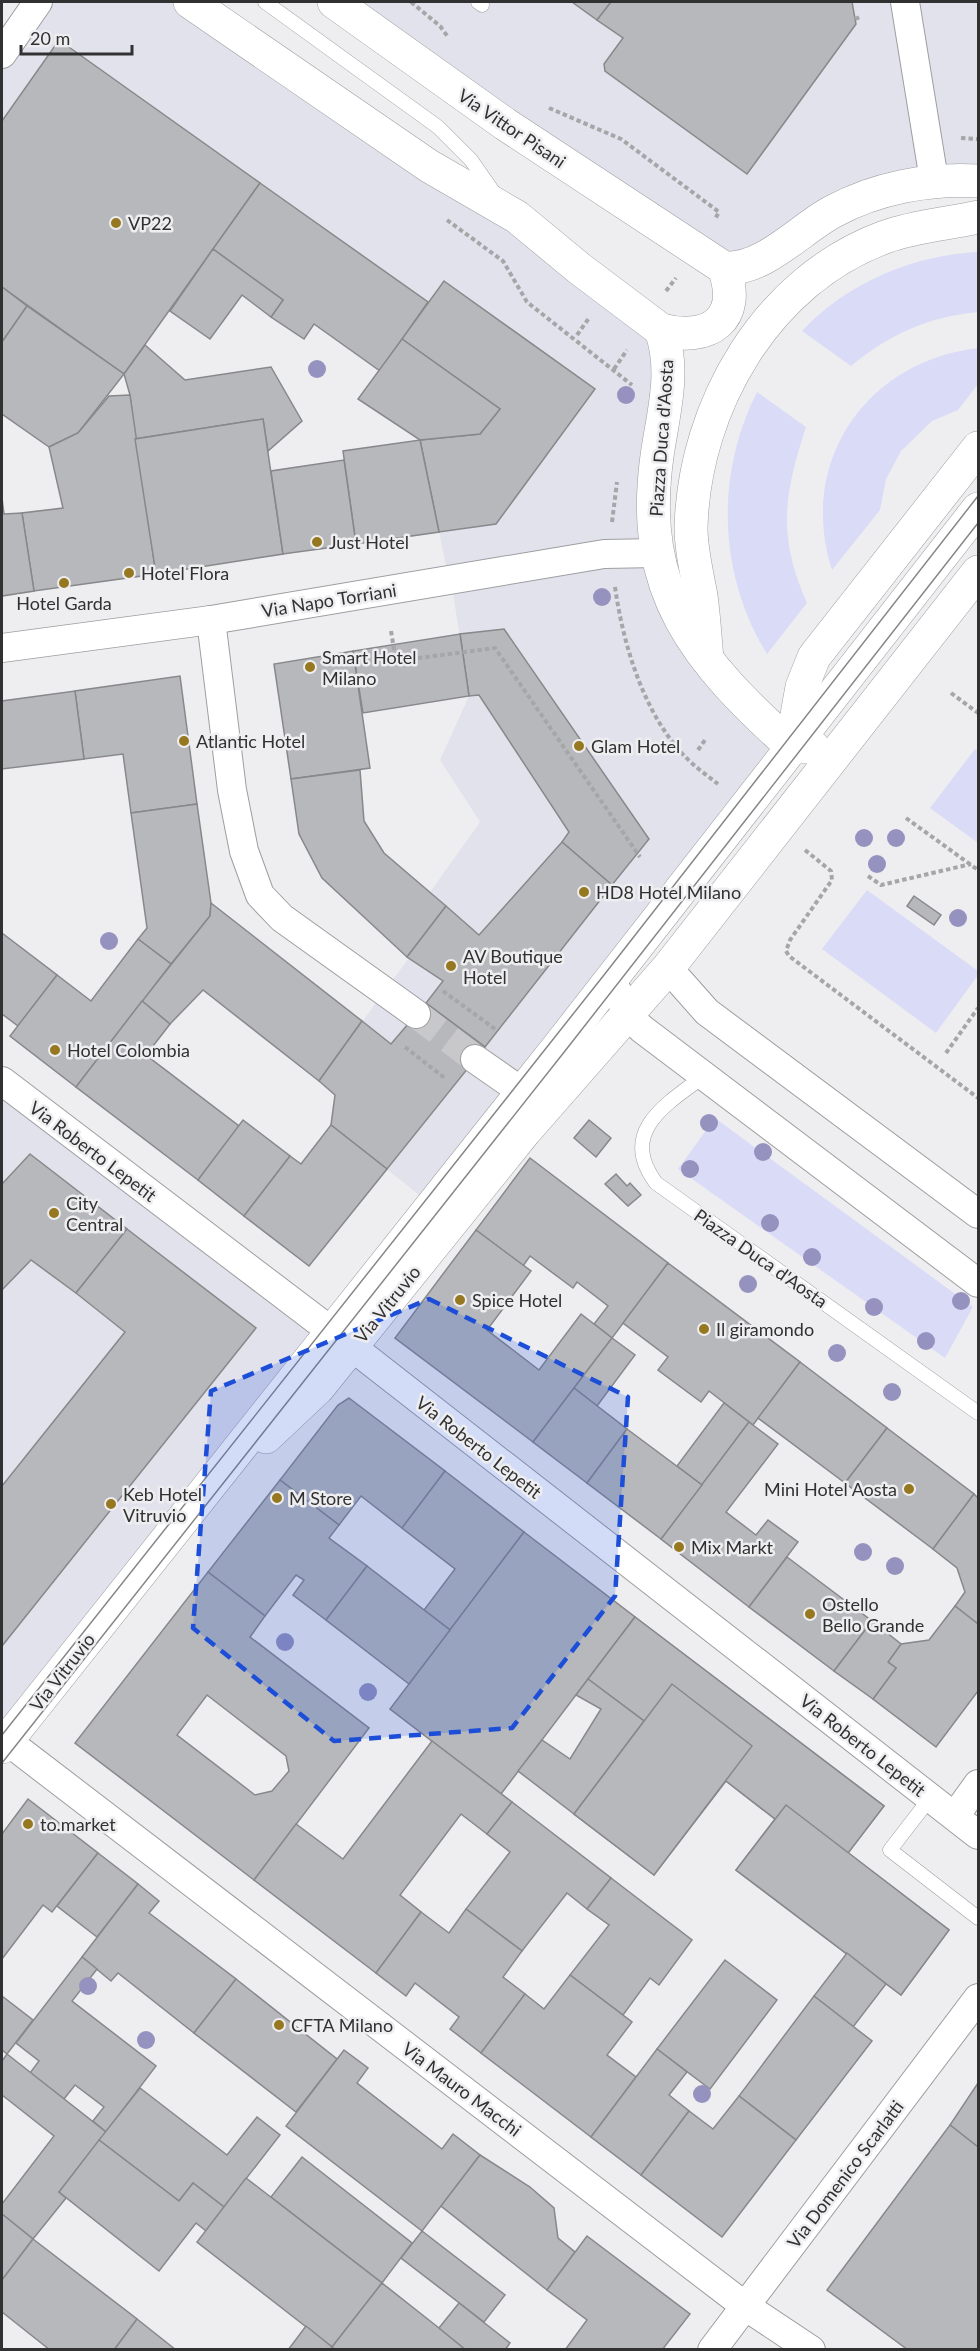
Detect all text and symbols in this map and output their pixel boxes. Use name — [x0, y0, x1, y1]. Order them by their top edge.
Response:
scale bar — [21, 18, 132, 56]
text: 20 m — [30, 27, 70, 49]
street label: Via Vittor Pisani — [454, 84, 570, 172]
place label: VP22 — [128, 212, 172, 234]
marker: VP22 — [109, 216, 123, 230]
street label: Piazza Duca d'Aosta — [645, 359, 677, 517]
place label: Just Hotel — [329, 531, 409, 553]
marker: Just Hotel — [310, 535, 324, 549]
place label: Hotel Flora — [141, 562, 229, 584]
marker: Hotel Flora — [122, 566, 136, 580]
marker: Hotel Garda — [57, 576, 71, 590]
street label: Via Napo Torriani — [260, 578, 398, 622]
place label: Hotel Garda — [16, 592, 112, 614]
place label: Smart Hotel Milano — [322, 646, 417, 689]
marker: Smart Hotel Milano — [303, 660, 317, 674]
place label: Atlantic Hotel — [196, 730, 305, 752]
marker: Atlantic Hotel — [177, 734, 191, 748]
place label: Glam Hotel — [591, 735, 680, 757]
marker: Glam Hotel — [572, 739, 586, 753]
place label: HD8 Hotel Milano — [596, 881, 741, 903]
marker: HD8 Hotel Milano — [577, 885, 591, 899]
place label: AV Boutique Hotel — [463, 945, 563, 988]
marker: AV Boutique Hotel — [444, 959, 458, 973]
place label: Hotel Colombia — [67, 1039, 190, 1061]
marker: Hotel Colombia — [48, 1043, 62, 1057]
street label: Via Roberto Lepetit — [25, 1096, 161, 1206]
place label: City Central — [66, 1192, 123, 1235]
street label: Piazza Duca d'Aosta — [690, 1204, 832, 1312]
marker: City Central — [47, 1206, 61, 1220]
street label: Via Vitruvio — [349, 1261, 425, 1347]
place label: Spice Hotel — [472, 1289, 562, 1311]
marker: Spice Hotel — [453, 1293, 467, 1307]
place label: Il giramondo — [716, 1318, 814, 1340]
marker: Il giramondo — [697, 1322, 711, 1336]
street label: Via Roberto Lepetit — [412, 1391, 547, 1503]
place label: Mini Hotel Aosta — [764, 1478, 897, 1500]
marker: Mini Hotel Aosta — [902, 1482, 916, 1496]
place label: Keb Hotel Vitruvio — [123, 1483, 202, 1526]
place label: M Store — [289, 1487, 352, 1509]
marker: M Store — [270, 1491, 284, 1505]
marker: Keb Hotel Vitruvio — [104, 1497, 118, 1511]
place label: Mix Markt — [691, 1536, 774, 1558]
marker: Mix Markt — [672, 1540, 686, 1554]
place label: Ostello Bello Grande — [822, 1593, 924, 1636]
marker: Ostello Bello Grande — [803, 1607, 817, 1621]
street label: Via Vitruvio — [25, 1629, 99, 1715]
street label: Via Roberto Lepetit — [796, 1689, 931, 1801]
place label: to.market — [40, 1813, 116, 1835]
marker: to.market — [21, 1817, 35, 1831]
place label: CFTA Milano — [291, 2014, 393, 2036]
marker: CFTA Milano — [272, 2018, 286, 2032]
street label: Via Mauro Macchi — [398, 2037, 526, 2141]
street label: Via Domenico Scarlatti — [782, 2096, 908, 2252]

